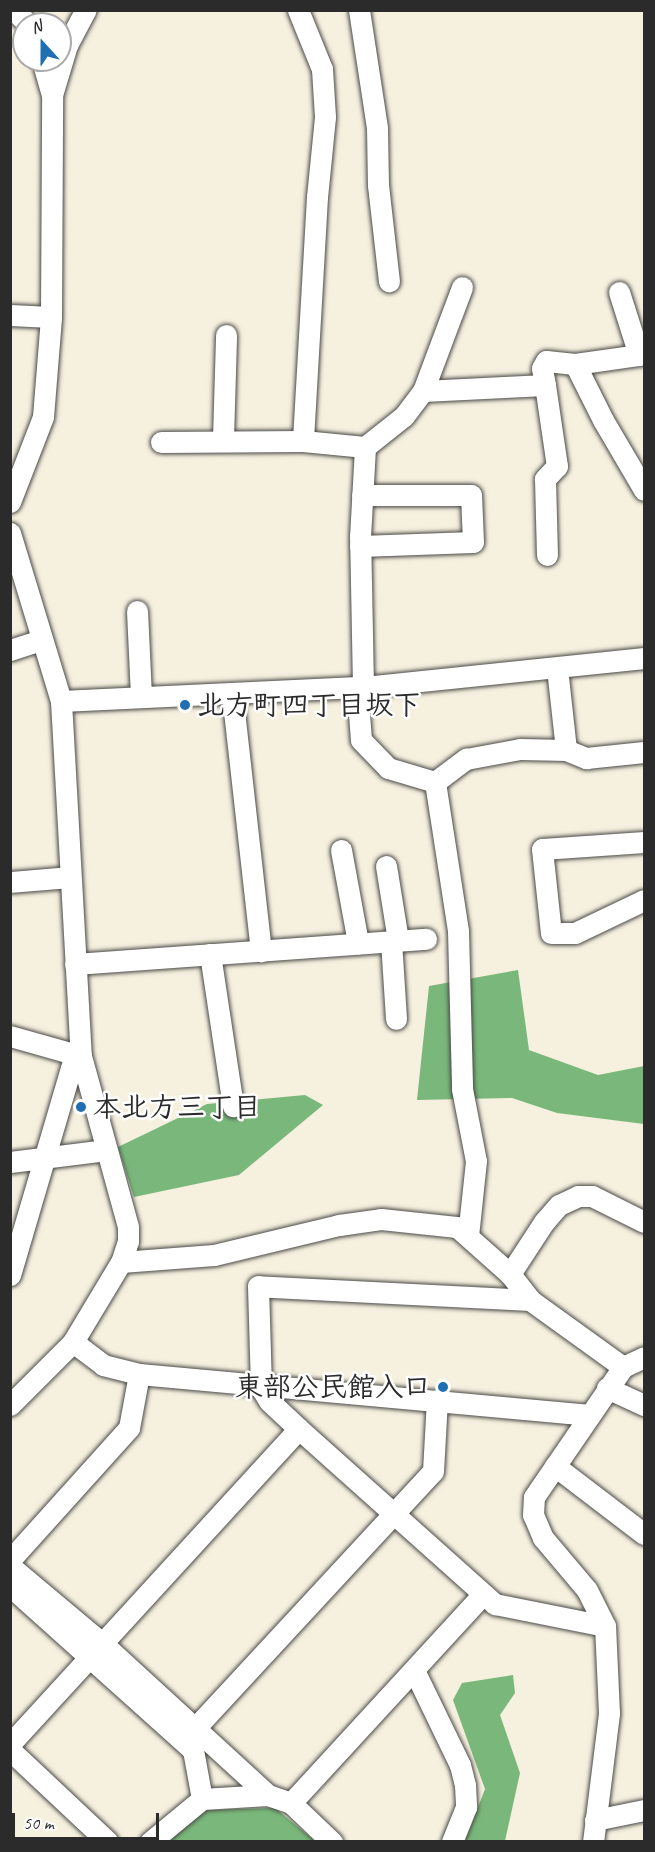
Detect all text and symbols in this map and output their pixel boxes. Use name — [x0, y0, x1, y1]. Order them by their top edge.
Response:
north arrow — [12, 12, 72, 72]
text: N — [28, 16, 44, 38]
place label: 北方町四丁目坂下 — [197, 688, 421, 722]
marker: 北方町四丁目坂下 — [178, 698, 192, 712]
place label: 本北方三丁目 — [93, 1090, 261, 1124]
marker: 本北方三丁目 — [74, 1100, 88, 1114]
place label: 東部公民館入口 — [235, 1370, 431, 1404]
marker: 東部公民館入口 — [436, 1380, 450, 1394]
scale bar — [15, 1801, 162, 1839]
text: 50 m — [23, 1812, 54, 1834]

